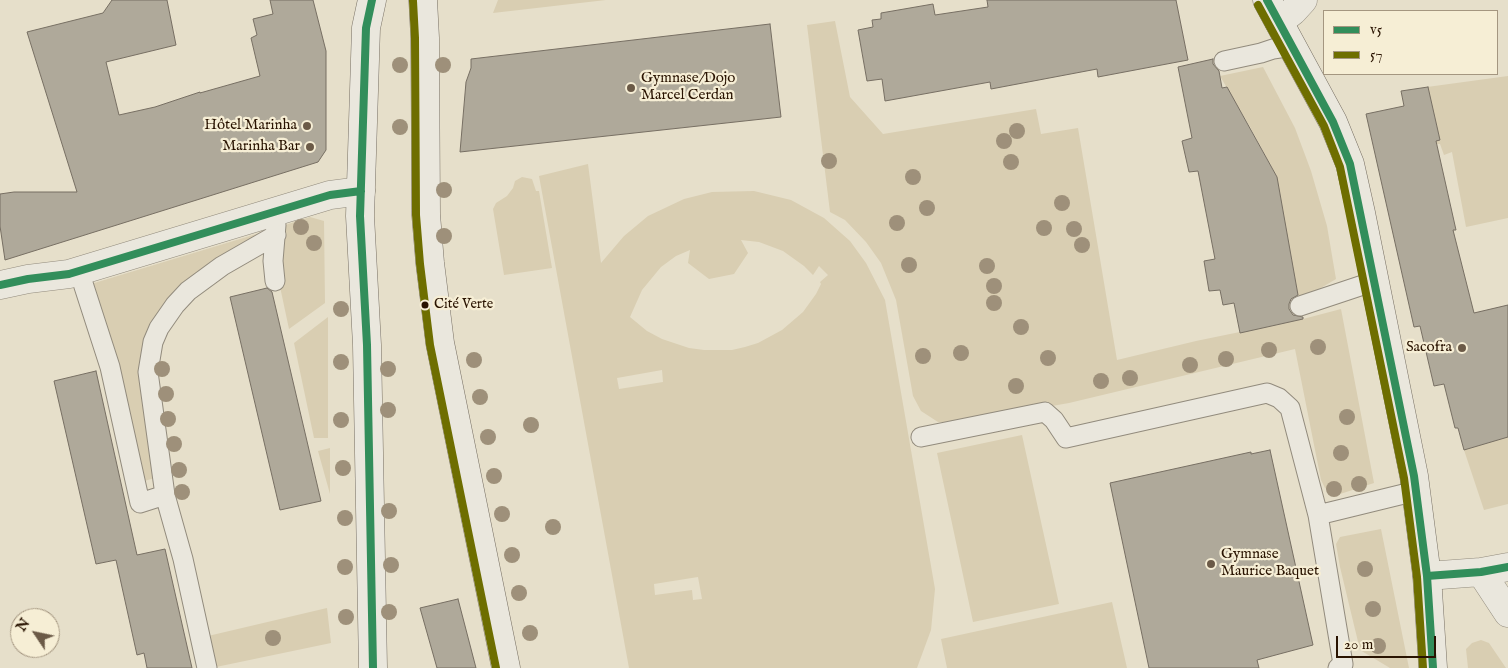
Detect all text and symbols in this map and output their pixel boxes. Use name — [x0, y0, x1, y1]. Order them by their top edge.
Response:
legend — [1323, 10, 1498, 75]
text: v5 — [1370, 20, 1382, 39]
text: 57 — [1370, 45, 1382, 64]
place label: Gymnase/Dojo Marcel Cerdan — [641, 70, 735, 105]
marker: Gymnase/Dojo Marcel Cerdan — [625, 82, 637, 94]
place label: Hôtel Marinha — [204, 117, 297, 135]
marker: Hôtel Marinha — [301, 120, 313, 132]
place label: Marinha Bar — [222, 138, 300, 156]
marker: Marinha Bar — [304, 141, 316, 153]
place label: Cité Verte — [434, 297, 493, 313]
marker: Cité Verte — [420, 300, 430, 310]
place label: Sacofra — [1406, 339, 1452, 357]
marker: Sacofra — [1456, 342, 1468, 354]
place label: Gymnase Maurice Baquet — [1221, 546, 1319, 581]
marker: Gymnase Maurice Baquet — [1205, 558, 1217, 570]
north arrow — [10, 608, 60, 658]
text: N — [13, 615, 34, 635]
scale bar — [1338, 626, 1438, 658]
text: 20 m — [1344, 635, 1373, 654]

